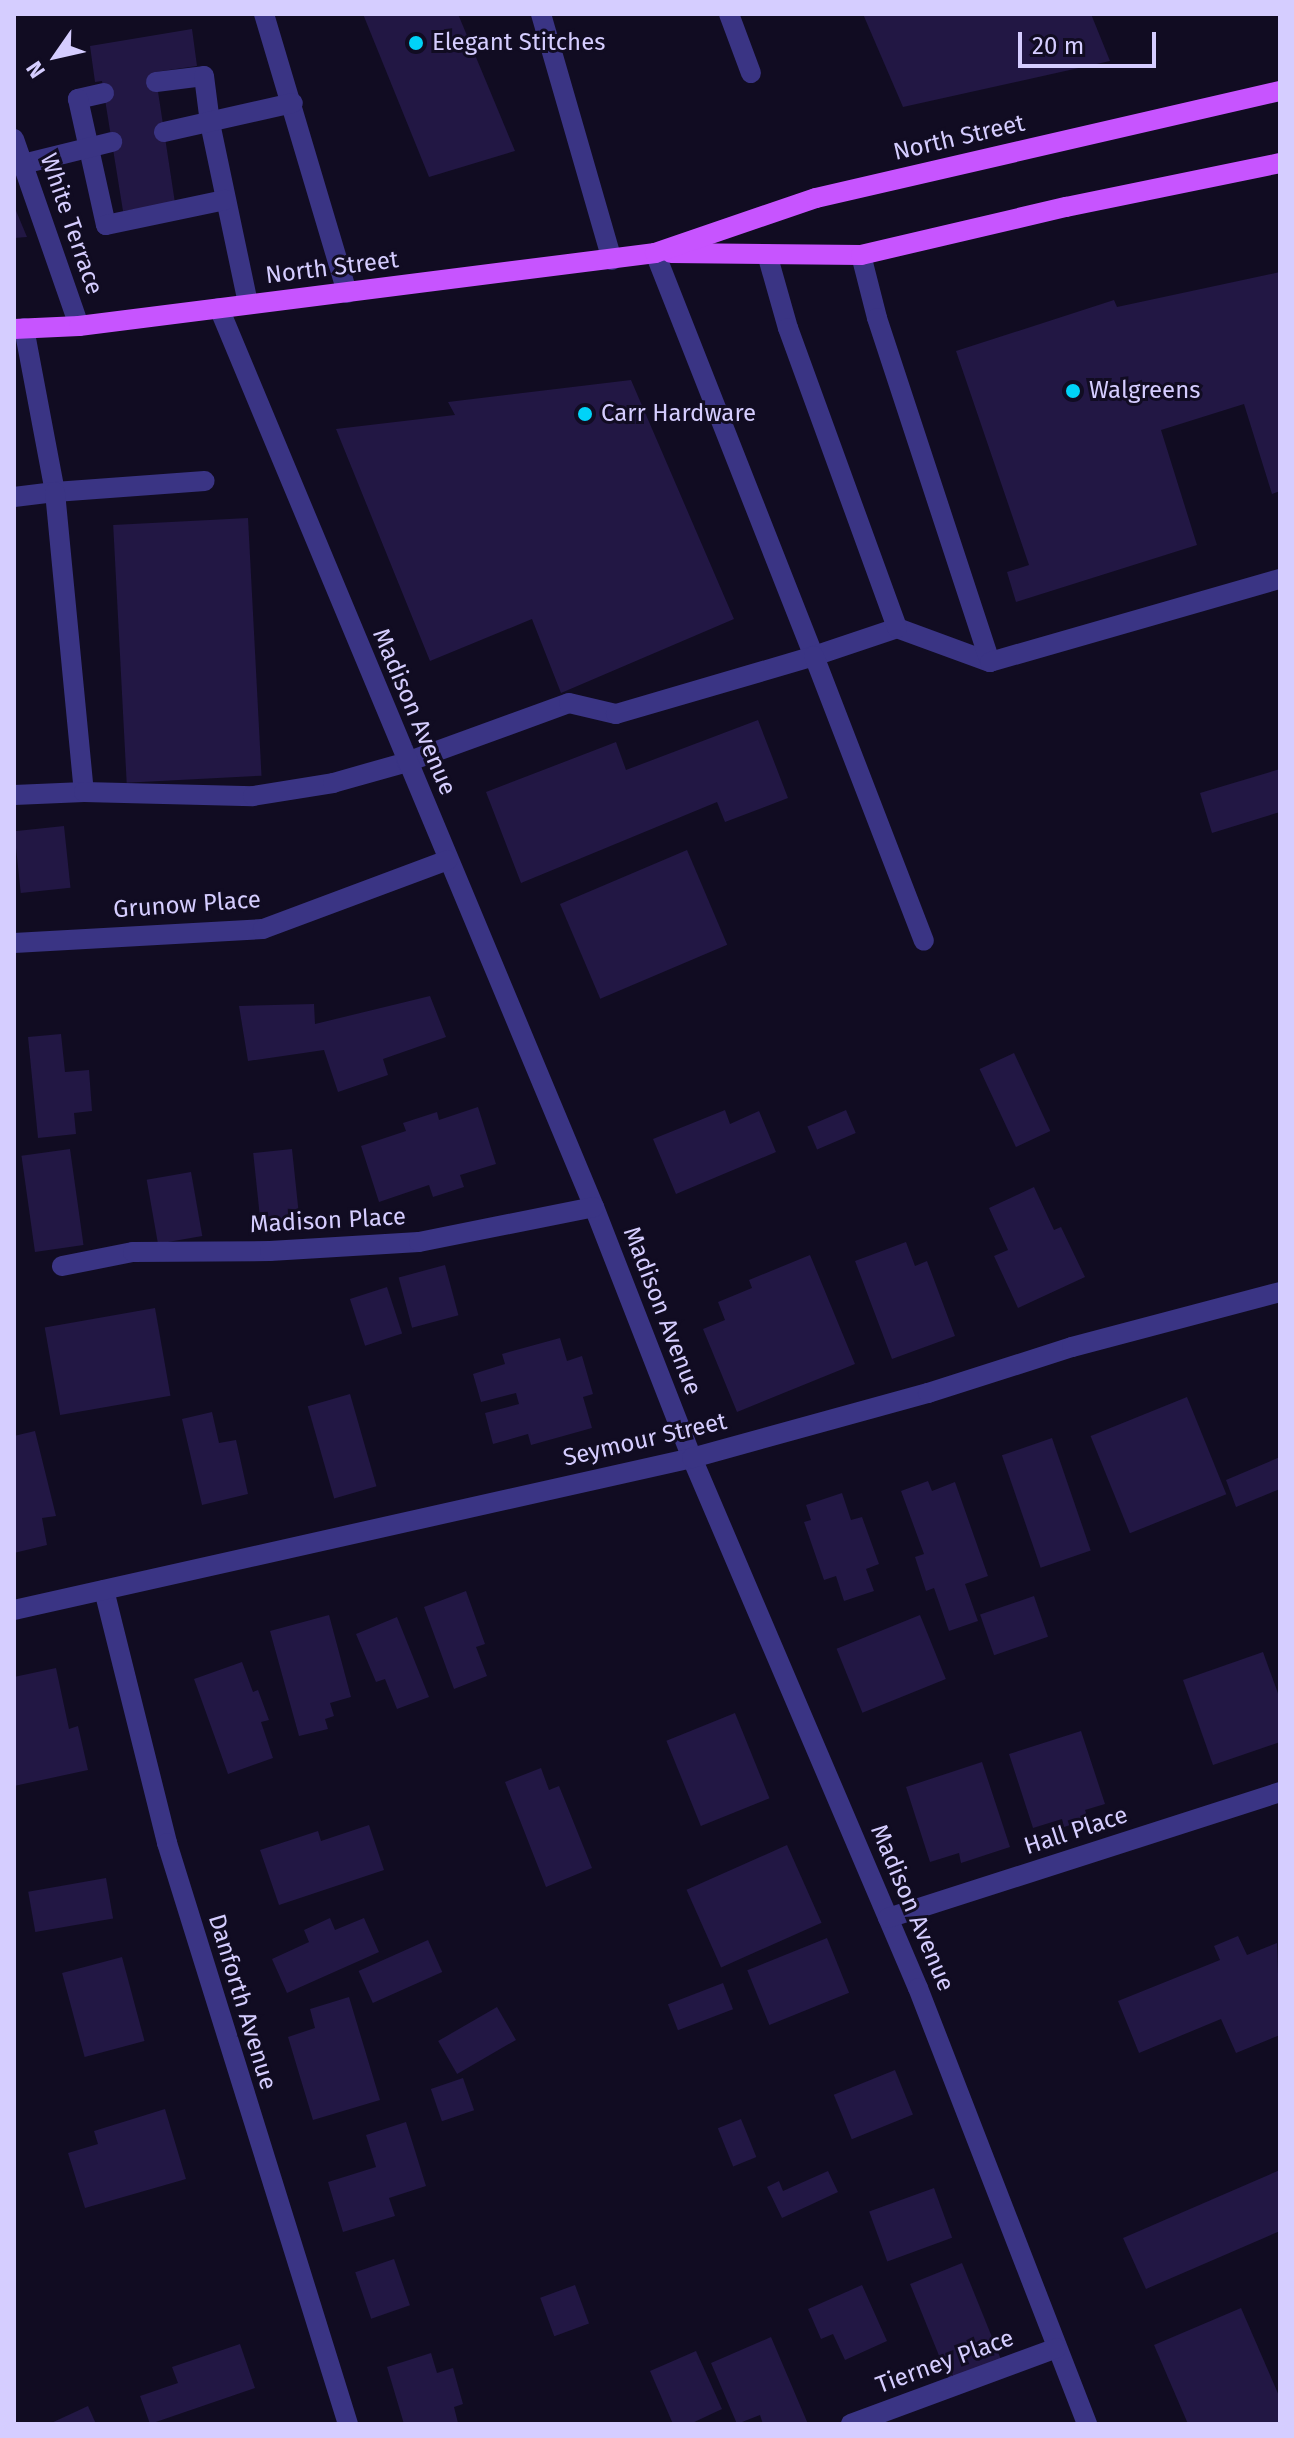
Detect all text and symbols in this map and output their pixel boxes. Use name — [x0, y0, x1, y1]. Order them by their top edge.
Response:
north arrow — [16, 16, 96, 96]
scale bar — [1022, 16, 1160, 66]
place label: Elegant Stitches — [432, 29, 605, 57]
text: 20 m — [1032, 32, 1084, 60]
marker: Elegant Stitches — [407, 34, 425, 52]
text: N — [20, 56, 51, 83]
street label: North Street — [891, 109, 1027, 167]
street label: White Terrace — [33, 150, 109, 298]
street label: North Street — [264, 246, 400, 290]
place label: Walgreens — [1089, 377, 1200, 405]
marker: Walgreens — [1064, 382, 1082, 400]
place label: Carr Hardware — [601, 400, 756, 428]
marker: Carr Hardware — [576, 405, 594, 423]
street label: Madison Avenue — [366, 624, 462, 800]
street label: Grunow Place — [112, 885, 262, 925]
street label: Madison Place — [249, 1203, 407, 1239]
street label: Madison Avenue — [617, 1223, 707, 1399]
street label: Seymour Street — [560, 1407, 730, 1473]
street label: Hall Place — [1021, 1801, 1131, 1861]
street label: Madison Avenue — [864, 1820, 960, 1996]
street label: Danforth Avenue — [202, 1911, 282, 2093]
street label: Tierney Place — [872, 2324, 1018, 2400]

